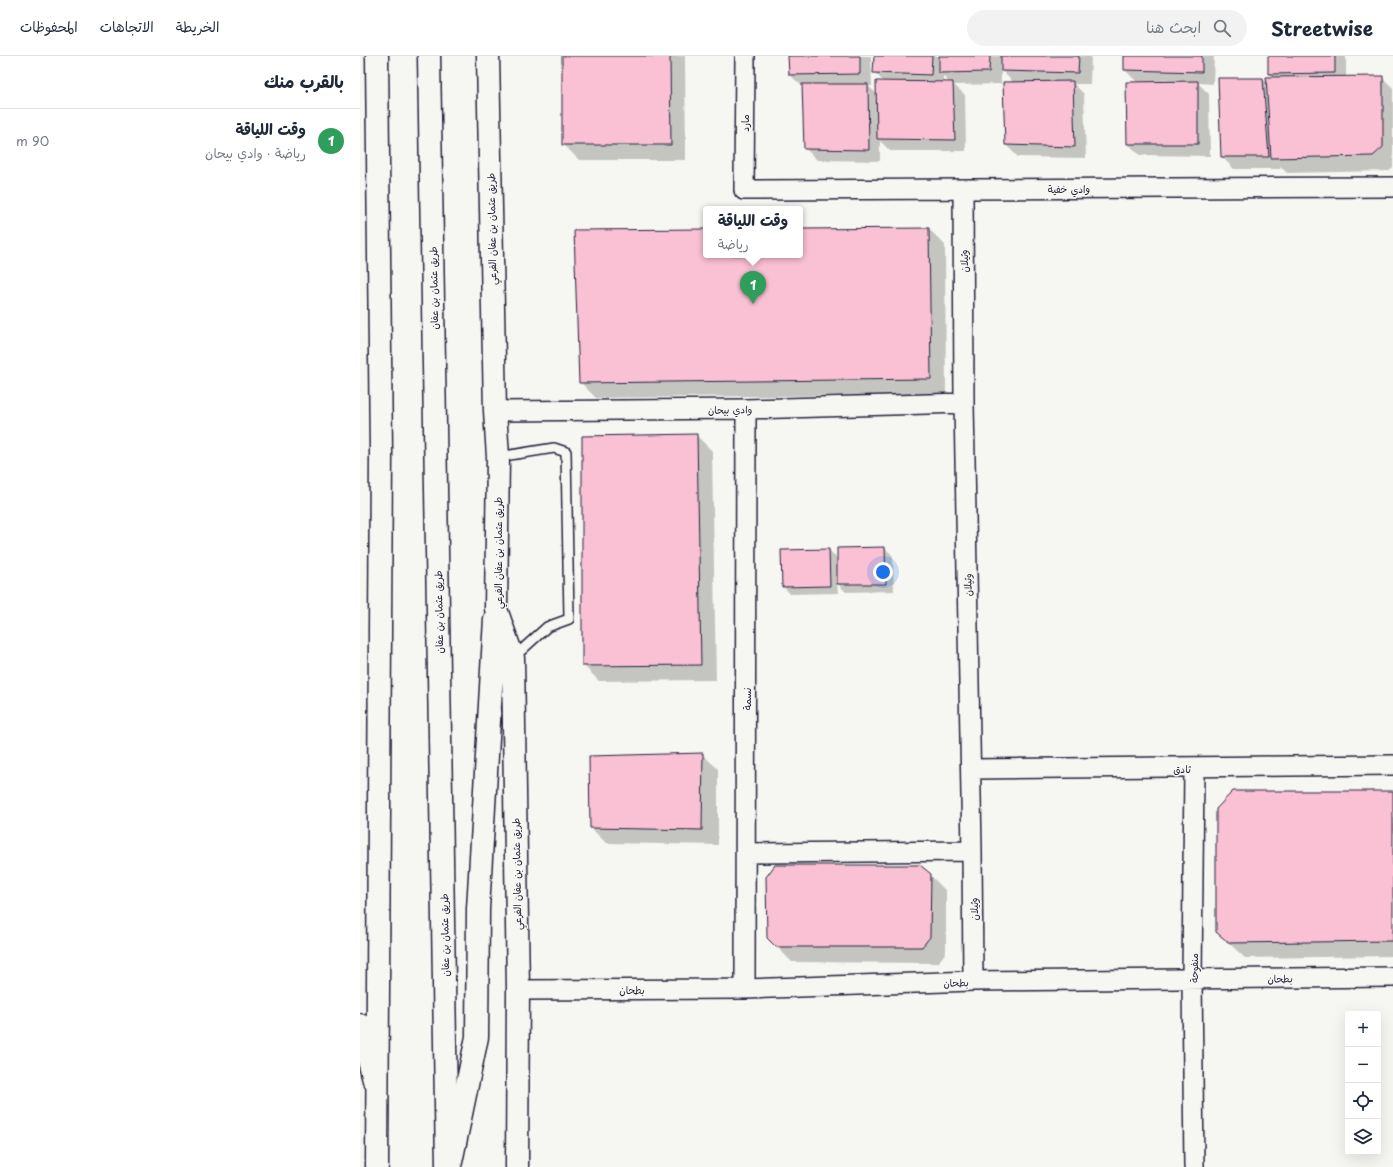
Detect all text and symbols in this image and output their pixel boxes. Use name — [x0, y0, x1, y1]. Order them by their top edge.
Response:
search box — [967, 10, 1247, 46]
text: Streetwise — [1271, 14, 1373, 42]
text: ابحث هنا — [1146, 15, 1201, 38]
text: المحفوظات — [20, 16, 78, 37]
text: الاتجاهات — [100, 16, 154, 37]
text: الخريطة — [176, 16, 219, 37]
icon: search — [1211, 17, 1233, 39]
text: بالقرب منك — [264, 68, 344, 94]
street label: مارد — [737, 114, 752, 132]
text: وقت اللياقة — [235, 117, 306, 140]
text: 90 m — [16, 131, 49, 150]
text: 1 — [328, 131, 334, 150]
text: رياضة · وادي بيحان — [205, 143, 306, 162]
street label: طريق عثمان بن عفان الفرعي — [483, 173, 502, 285]
street label: وادي خفية — [1048, 181, 1090, 198]
popup — [703, 206, 803, 258]
text: وقت اللياقة — [718, 208, 788, 231]
text: رياضة — [718, 234, 749, 253]
street label: طريق عثمان بن عفان — [425, 246, 441, 330]
street label: وثيلان — [956, 250, 971, 272]
pin: 1 — [740, 271, 766, 304]
street label: وادي بيحان — [708, 401, 752, 419]
street label: طريق عثمان بن عفان الفرعي — [490, 497, 508, 609]
your location — [873, 562, 893, 582]
street label: طريق عثمان بن عفان — [430, 570, 446, 654]
street label: وثيلان — [959, 573, 975, 597]
street label: نسمة — [739, 688, 754, 710]
street label: ثادق — [1173, 761, 1192, 776]
street label: طريق عثمان بن عفان الفرعي — [508, 818, 527, 930]
street label: طريق عثمان بن عفان — [436, 893, 452, 977]
street label: وثيلان — [966, 898, 981, 920]
street label: منفوحة — [1186, 953, 1201, 983]
street label: بطحان — [1267, 970, 1293, 986]
street label: بطحان — [943, 974, 969, 990]
street label: بطحان — [619, 982, 645, 997]
map controls — [1345, 1011, 1381, 1155]
button: + — [1345, 1011, 1381, 1047]
button: − — [1345, 1047, 1381, 1083]
button: locate — [1345, 1083, 1381, 1119]
button: layers — [1345, 1119, 1381, 1155]

